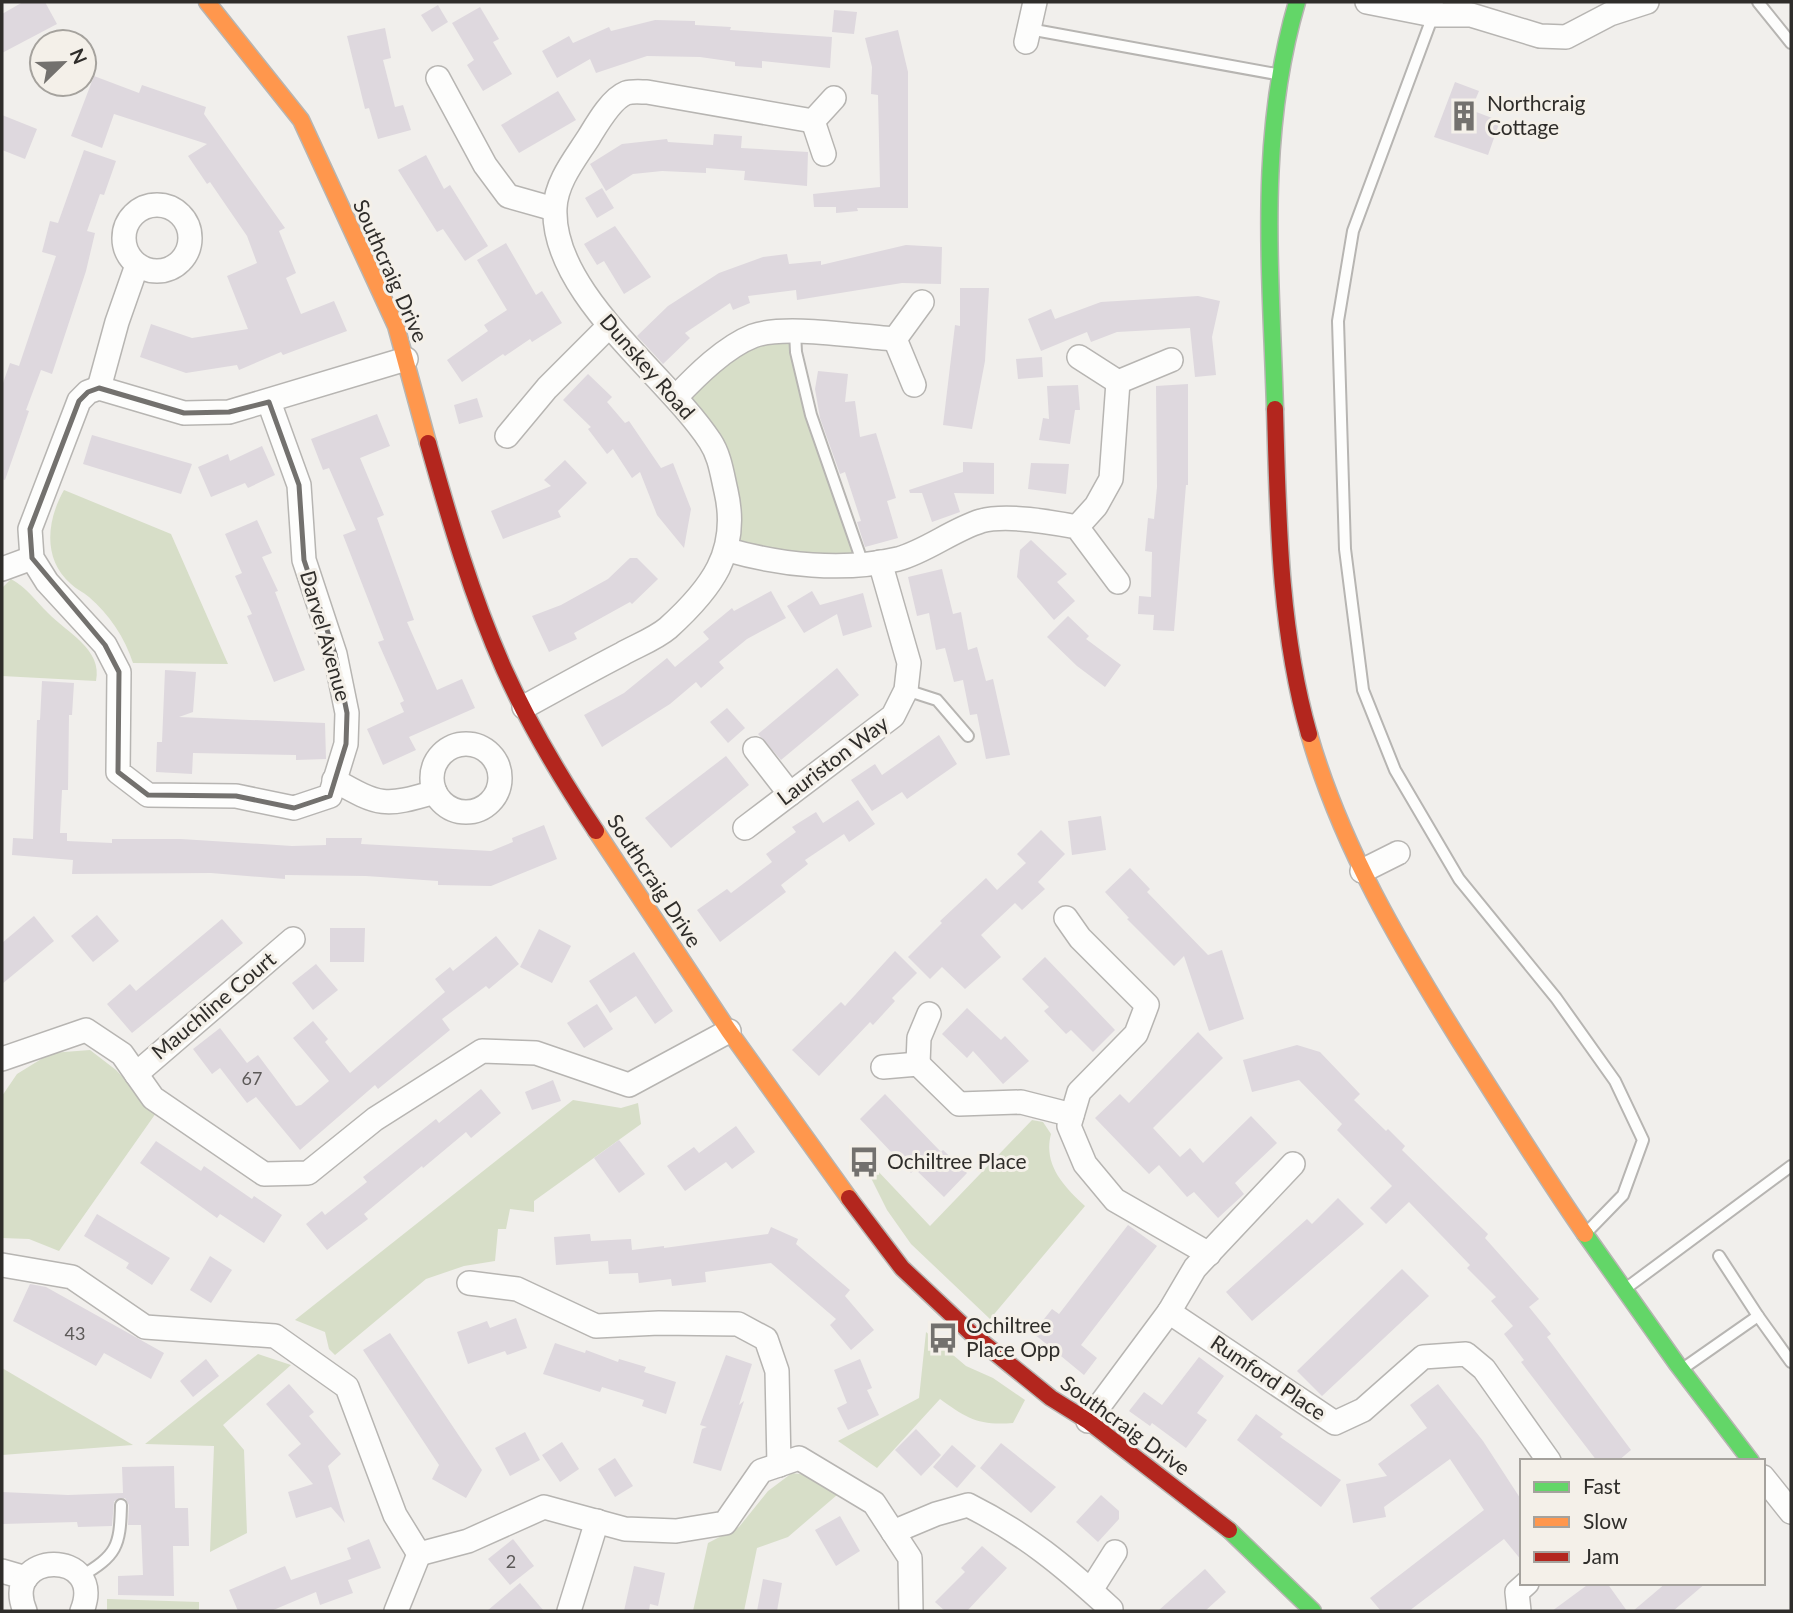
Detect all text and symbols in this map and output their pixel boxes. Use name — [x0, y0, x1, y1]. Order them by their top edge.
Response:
north arrow — [28, 28, 98, 98]
text: N — [66, 45, 93, 67]
place label: Northcraig Cottage — [1487, 90, 1585, 139]
building icon: Northcraig Cottage — [1447, 99, 1481, 133]
street label: Southcraig Drive — [349, 195, 434, 346]
street label: Dunskey Road — [596, 308, 701, 424]
street label: Darvel Avenue — [296, 567, 357, 704]
street label: Lauriston Way — [772, 710, 893, 810]
street label: Southcraig Drive — [603, 809, 708, 951]
street label: Mauchline Court — [146, 946, 280, 1064]
house number: 67 — [242, 1067, 262, 1089]
bus stop icon: Ochiltree Place — [847, 1145, 881, 1179]
place label: Ochiltree Place — [887, 1148, 1027, 1173]
place label: Ochiltree Place Opp — [966, 1312, 1060, 1361]
bus stop icon: Ochiltree Place Opp — [926, 1321, 960, 1355]
house number: 43 — [65, 1322, 85, 1344]
street label: Rumford Place — [1206, 1329, 1331, 1425]
street label: Southcraig Drive — [1056, 1370, 1195, 1480]
legend — [1520, 1459, 1765, 1585]
text: Fast — [1583, 1473, 1621, 1498]
text: Slow — [1583, 1508, 1628, 1533]
text: Jam — [1583, 1543, 1619, 1568]
house number: 2 — [506, 1550, 516, 1572]

